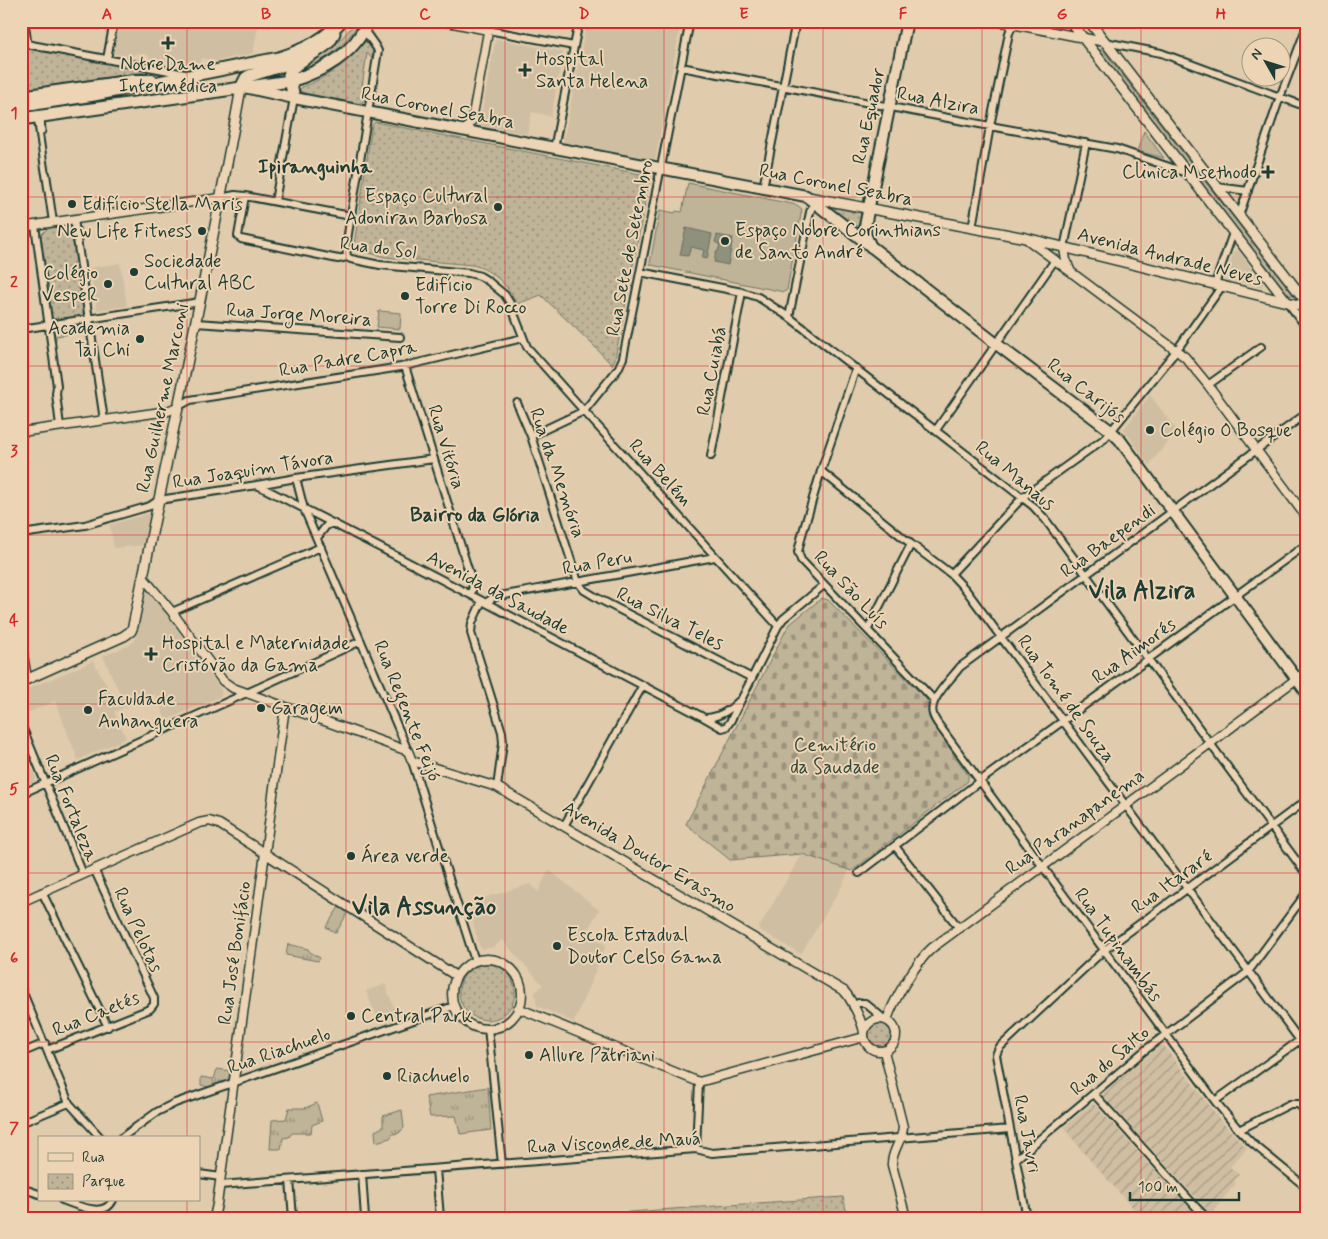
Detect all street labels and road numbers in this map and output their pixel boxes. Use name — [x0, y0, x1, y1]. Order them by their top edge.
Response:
street label: Rua Equador — [847, 65, 891, 166]
street label: Rua Coronel Seabra — [359, 81, 517, 135]
street label: Rua Alzira — [895, 81, 981, 121]
street label: Rua Sete de Setembro — [601, 158, 659, 338]
street label: Rua Coronel Seabra — [757, 158, 915, 212]
street label: Avenida Andrade Neves — [1075, 222, 1266, 292]
street label: Rua do Sol — [338, 231, 418, 265]
street label: Rua Jorge Moreira — [225, 297, 373, 335]
street label: Rua Guilherme Marconi — [131, 301, 195, 495]
street label: Rua Cuiabá — [691, 324, 733, 418]
street label: Rua Padre Capra — [277, 334, 419, 383]
street label: Rua Carijós — [1041, 353, 1131, 431]
street label: Rua Vitória — [421, 402, 471, 492]
street label: Rua da Memória — [523, 405, 591, 541]
street label: Rua Belém — [623, 434, 697, 512]
street label: Rua Manaus — [970, 435, 1060, 517]
street label: Rua Joaquim Távora — [171, 445, 335, 495]
street label: Rua Baependi — [1055, 498, 1161, 584]
street label: Avenida da Saudade — [422, 545, 574, 641]
street label: Rua Peru — [560, 545, 634, 581]
street label: Rua São Luís — [808, 545, 895, 635]
street label: Rua Silva Teles — [612, 581, 728, 657]
street label: Rua Aimorés — [1087, 612, 1182, 690]
street label: Rua Tomé de Souza — [1011, 630, 1121, 768]
street label: Rua Regente Feijó — [365, 637, 447, 786]
street label: Rua Fortaleza — [38, 751, 104, 866]
street label: Rua Paranapanema — [1000, 763, 1150, 881]
street label: Avenida Doutor Erasmo — [558, 795, 740, 919]
street label: Rua Itararé — [1127, 844, 1217, 920]
street label: Rua José Bonifácio — [213, 879, 257, 1027]
street label: Rua Pelotas — [107, 883, 169, 977]
street label: Rua Tupinambás — [1068, 883, 1168, 1008]
street label: Rua Caetés — [49, 985, 144, 1043]
street label: Rua do Salto — [1065, 1020, 1155, 1102]
street label: Rua Riachuelo — [224, 1022, 334, 1080]
street label: Rua Javri — [1007, 1093, 1047, 1175]
street label: Rua Visconde de Mauá — [527, 1126, 701, 1160]

